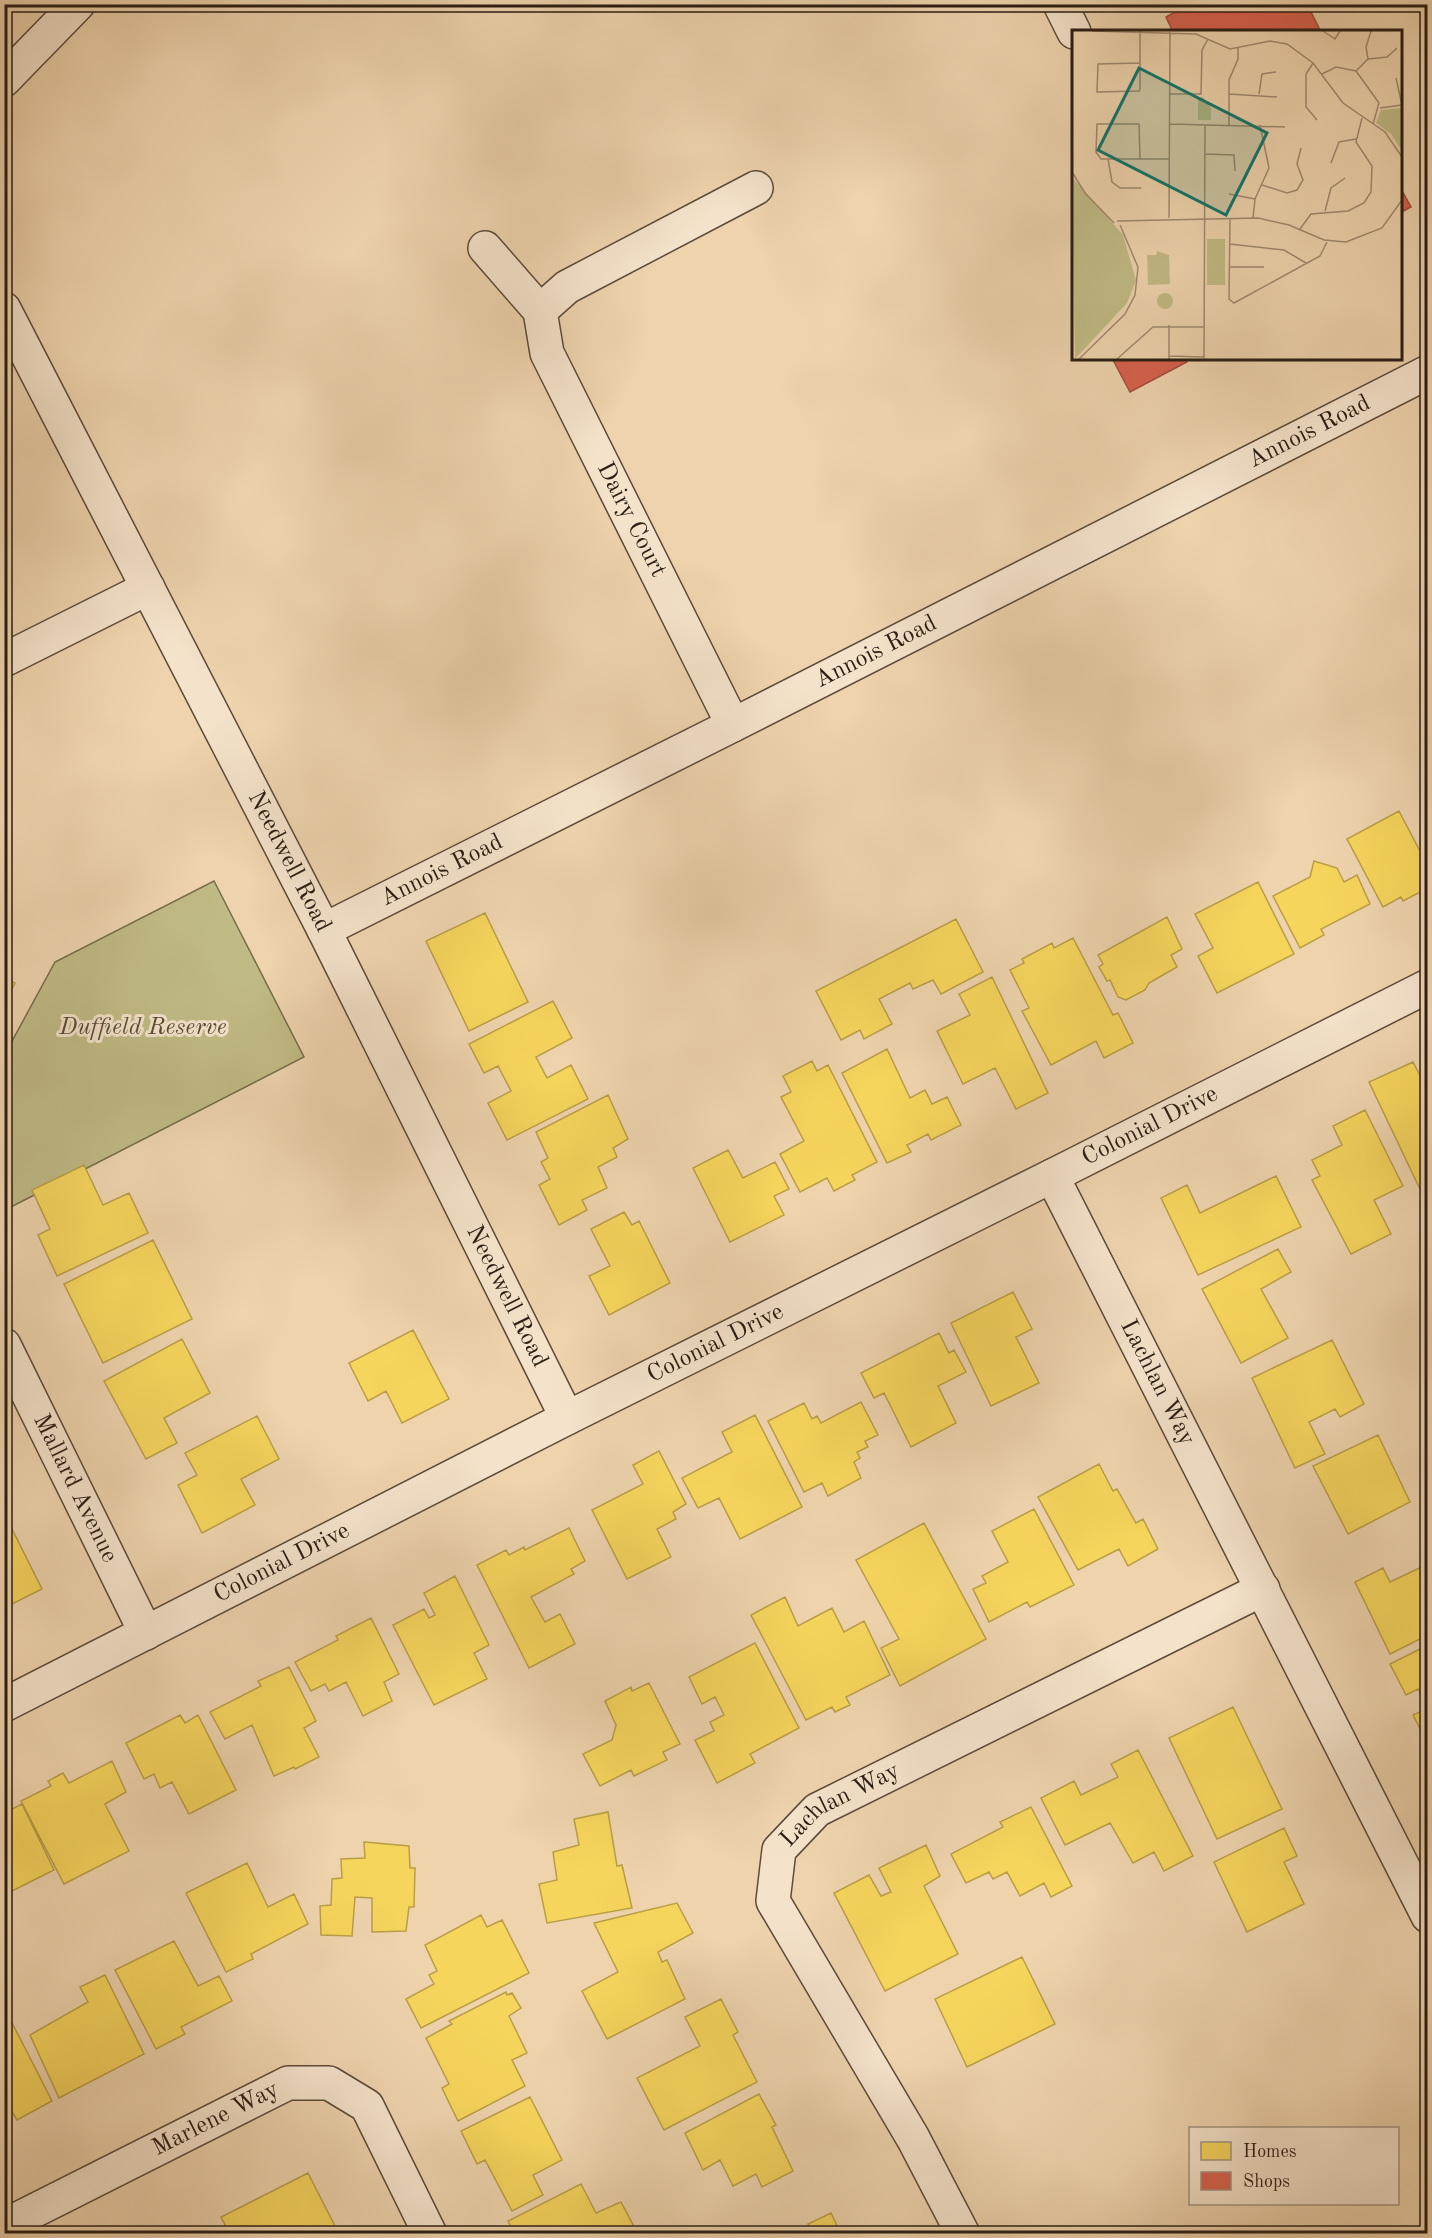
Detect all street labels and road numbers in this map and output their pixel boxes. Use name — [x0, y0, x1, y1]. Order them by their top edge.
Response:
street label: Annois Road — [1245, 391, 1374, 473]
street label: Dairy Court — [592, 459, 670, 581]
street label: Annois Road — [811, 611, 941, 693]
street label: Needwell Road — [243, 788, 335, 936]
street label: Annois Road — [377, 830, 507, 911]
street label: Colonial Drive — [1078, 1082, 1222, 1171]
street label: Needwell Road — [461, 1222, 552, 1371]
street label: Colonial Drive — [644, 1300, 787, 1388]
street label: Lachlan Way — [1115, 1316, 1199, 1450]
street label: Mallard Avenue — [28, 1410, 121, 1567]
street label: Colonial Drive — [210, 1519, 354, 1608]
street label: Lachlan Way — [776, 1759, 904, 1852]
street label: Marlene Way — [149, 2078, 283, 2161]

